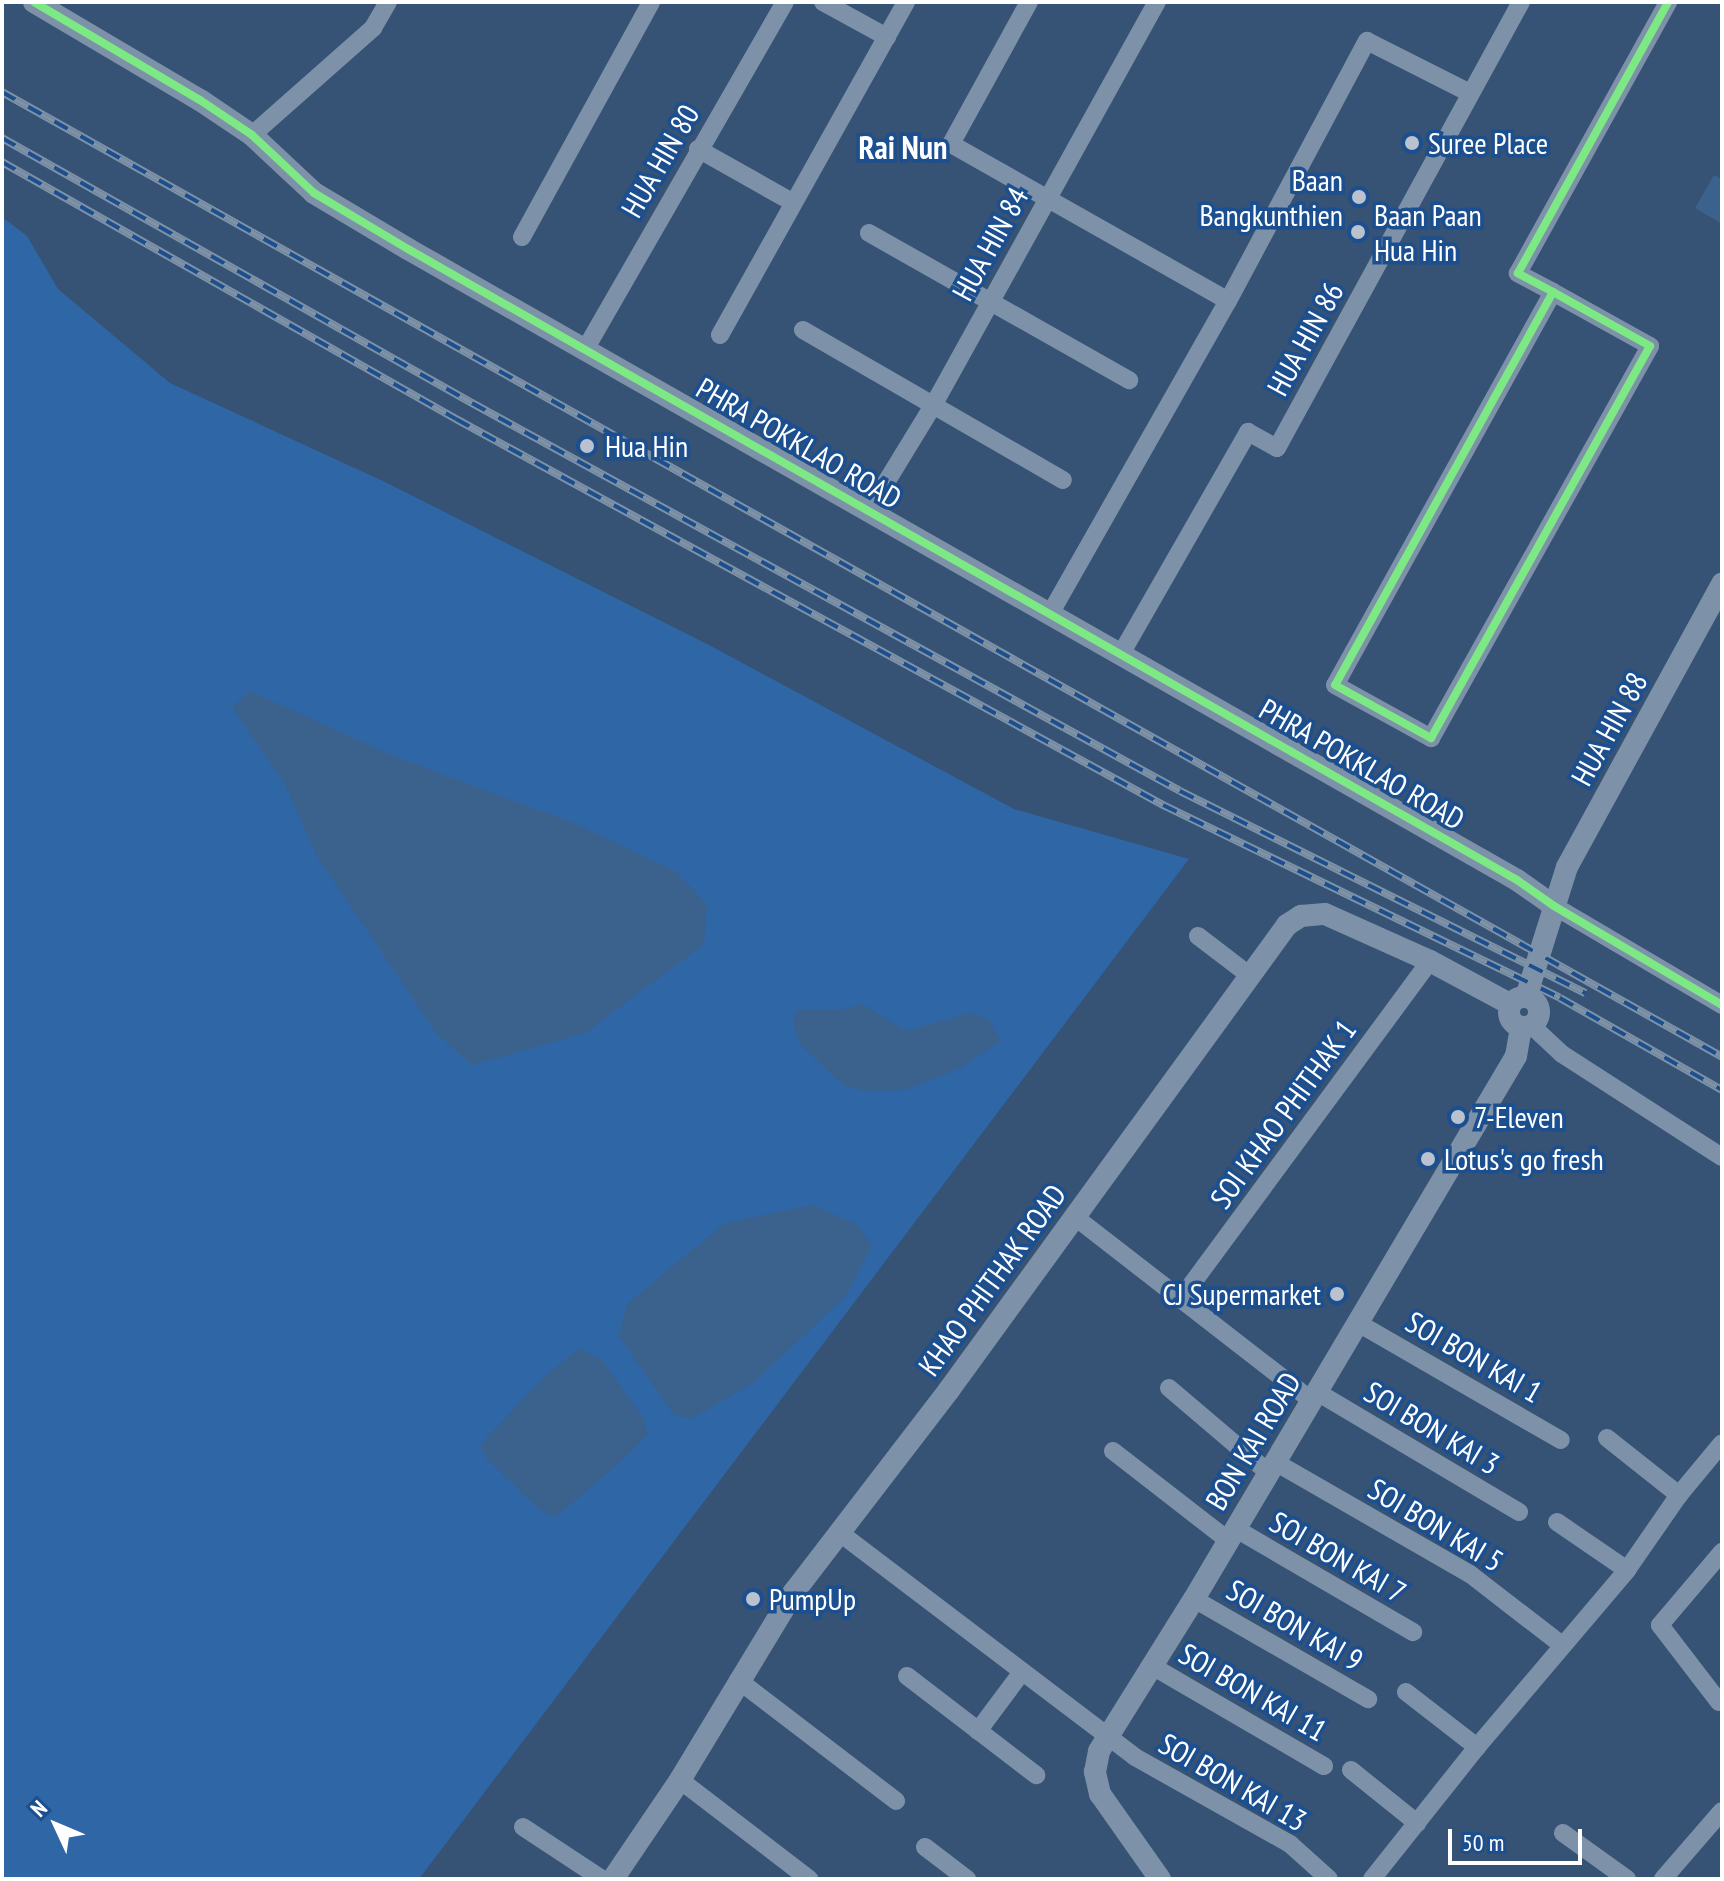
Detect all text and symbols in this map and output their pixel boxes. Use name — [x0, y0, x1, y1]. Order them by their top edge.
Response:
street label: HUA HIN 80 — [613, 98, 707, 224]
place label: Suree Place — [1428, 125, 1548, 161]
district label: Rai Nun — [859, 128, 947, 166]
marker: Suree Place — [1403, 134, 1421, 152]
place label: Baan Bangkunthien — [1199, 162, 1343, 232]
street label: HUA HIN 84 — [944, 181, 1036, 307]
marker: Baan Bangkunthien — [1350, 188, 1368, 206]
place label: Baan Paan Hua Hin — [1374, 197, 1482, 268]
marker: Baan Paan Hua Hin — [1349, 223, 1367, 241]
street label: HUA HIN 86 — [1259, 276, 1351, 402]
street label: PHRA POKKLAO ROAD — [690, 370, 908, 516]
place label: Hua Hin — [605, 428, 688, 464]
marker: Hua Hin — [576, 435, 598, 457]
street label: HUA HIN 88 — [1563, 666, 1655, 792]
street label: PHRA POKKLAO ROAD — [1253, 691, 1471, 837]
street label: SOI KHAO PHITHAK 1 — [1202, 1012, 1364, 1216]
place label: 7-Eleven — [1474, 1099, 1564, 1135]
marker: 7-Eleven — [1449, 1108, 1467, 1126]
place label: Lotus's go fresh — [1444, 1141, 1604, 1177]
marker: Lotus's go fresh — [1419, 1150, 1437, 1168]
street label: KHAO PHITHAK ROAD — [910, 1177, 1074, 1383]
place label: CJ Supermarket — [1162, 1276, 1321, 1312]
marker: CJ Supermarket — [1328, 1285, 1346, 1303]
street label: SOI BON KAI 1 — [1400, 1304, 1548, 1410]
street label: BON KAI ROAD — [1198, 1366, 1308, 1516]
street label: SOI BON KAI 3 — [1358, 1374, 1506, 1482]
street label: SOI BON KAI 5 — [1362, 1471, 1510, 1579]
street label: SOI BON KAI 7 — [1264, 1504, 1412, 1610]
street label: SOI BON KAI 9 — [1221, 1572, 1369, 1678]
place label: PumpUp — [769, 1581, 856, 1617]
marker: PumpUp — [744, 1590, 762, 1608]
street label: SOI BON KAI 11 — [1173, 1635, 1333, 1749]
street label: SOI BON KAI 13 — [1153, 1725, 1313, 1839]
north arrow — [16, 1785, 96, 1865]
text: N — [25, 1794, 53, 1822]
scale bar — [1452, 1813, 1586, 1863]
text: 50 m — [1462, 1827, 1504, 1858]

